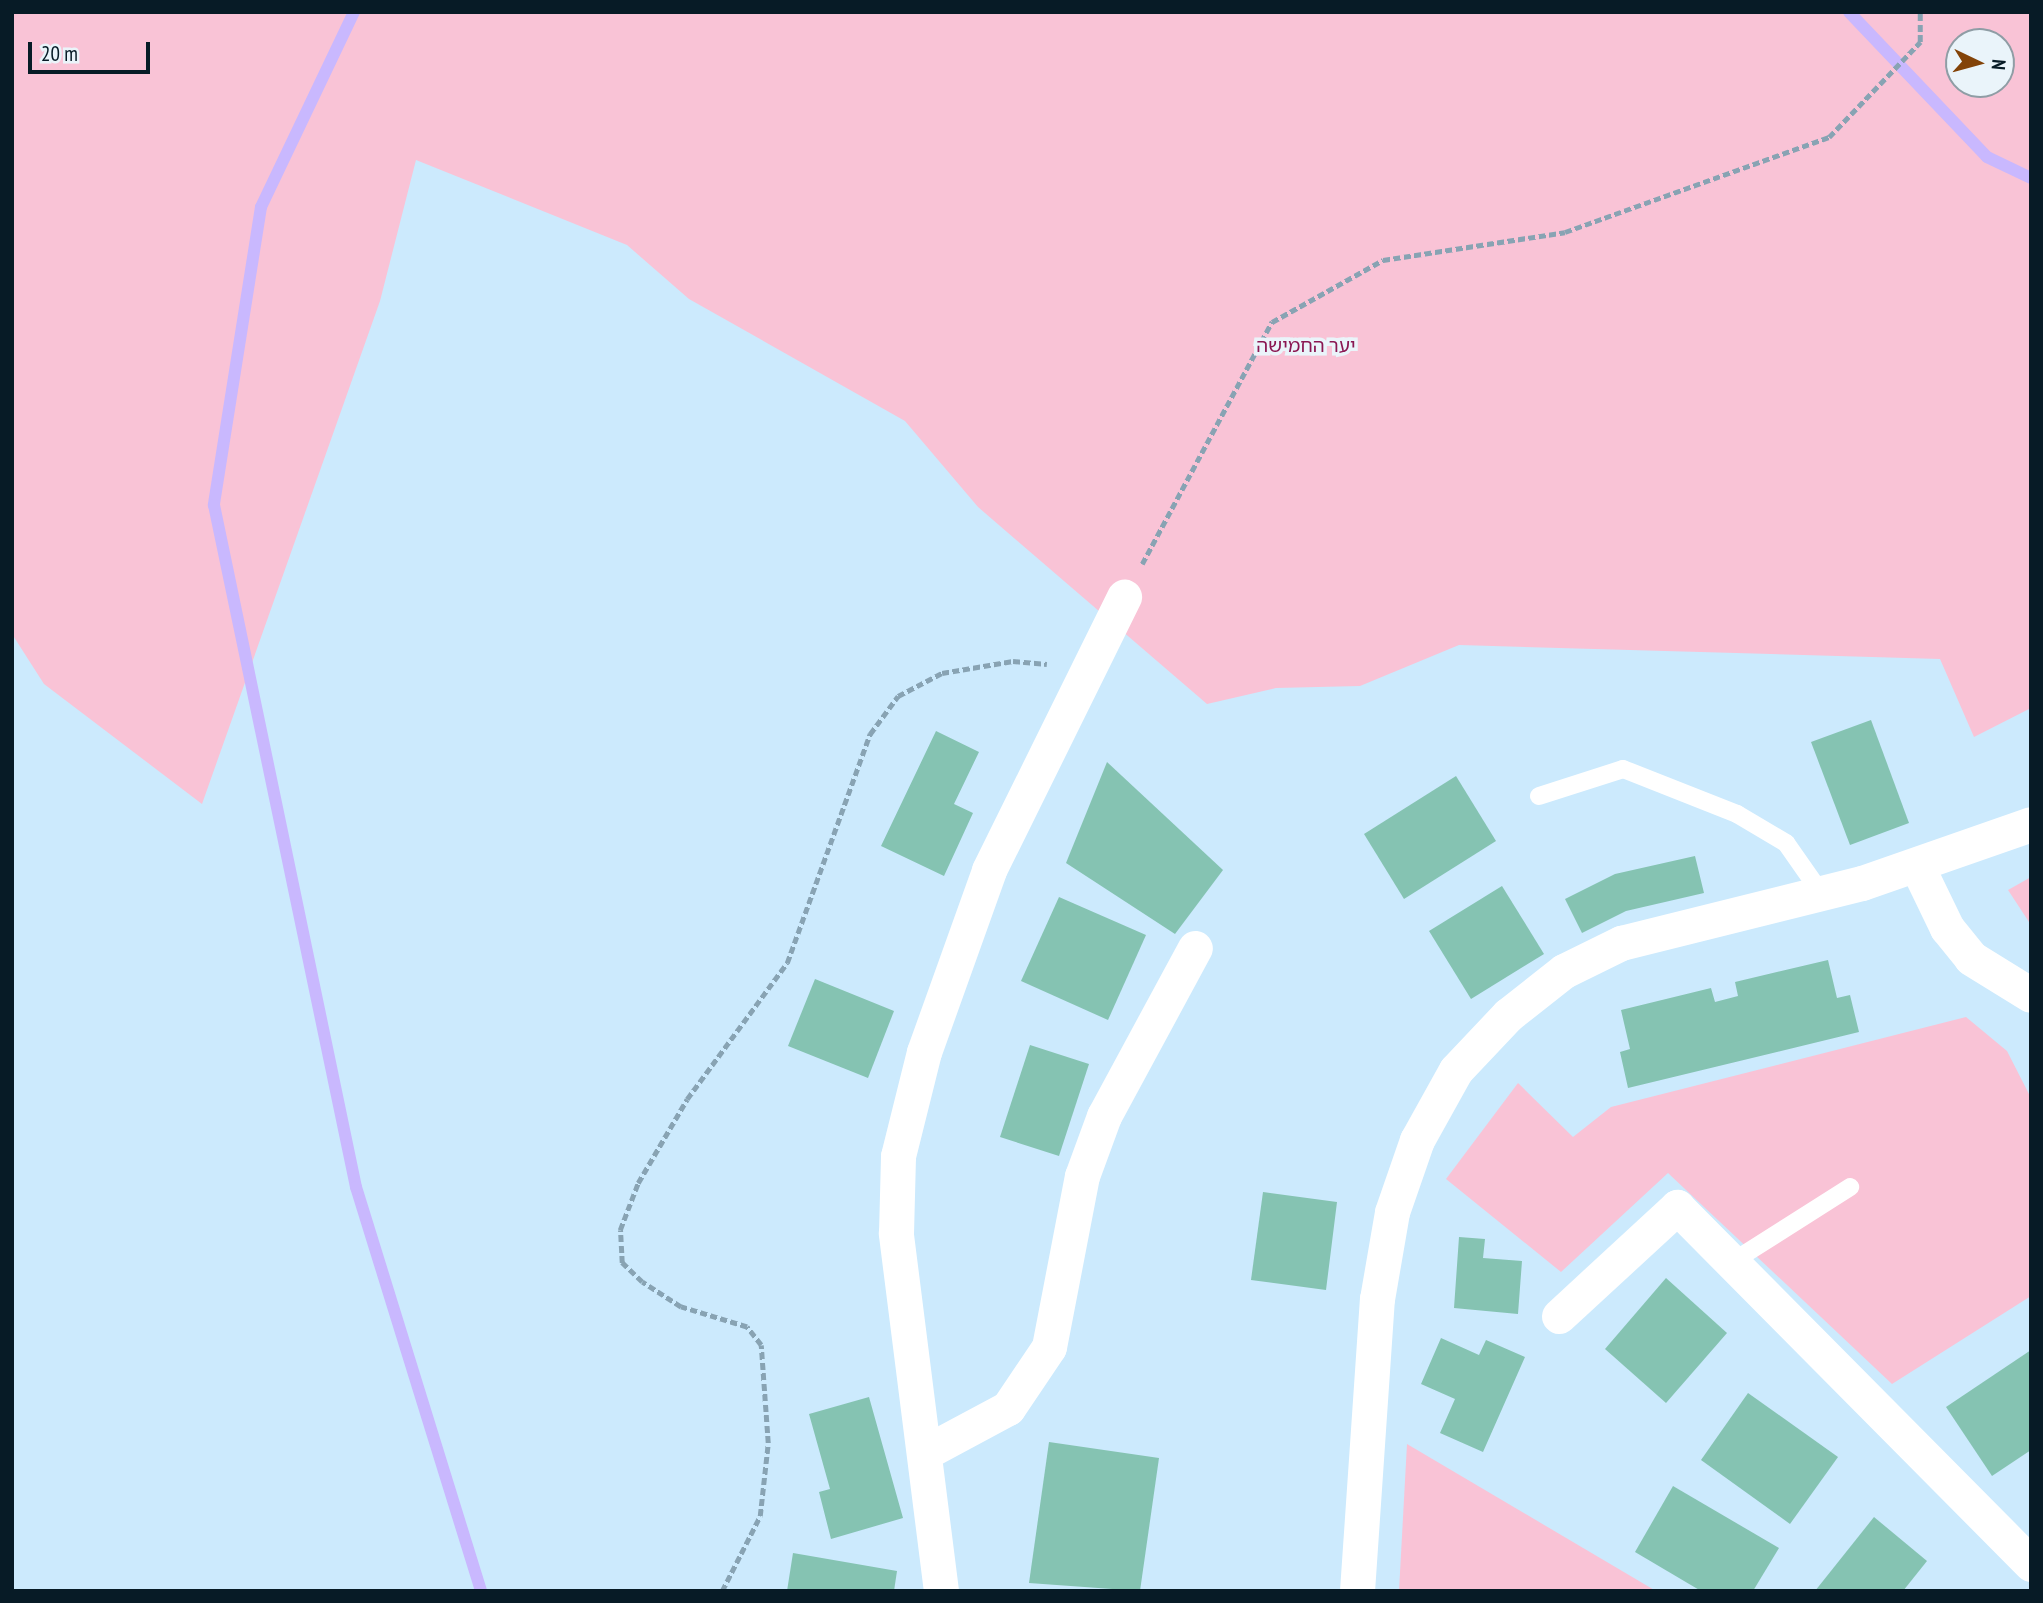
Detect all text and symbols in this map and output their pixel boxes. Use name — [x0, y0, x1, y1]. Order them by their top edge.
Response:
scale bar — [32, 28, 154, 72]
north arrow — [1945, 28, 2015, 98]
text: 20 m — [41, 40, 78, 67]
text: N — [1987, 58, 2011, 71]
park label: יער החמישה — [1256, 335, 1356, 357]

